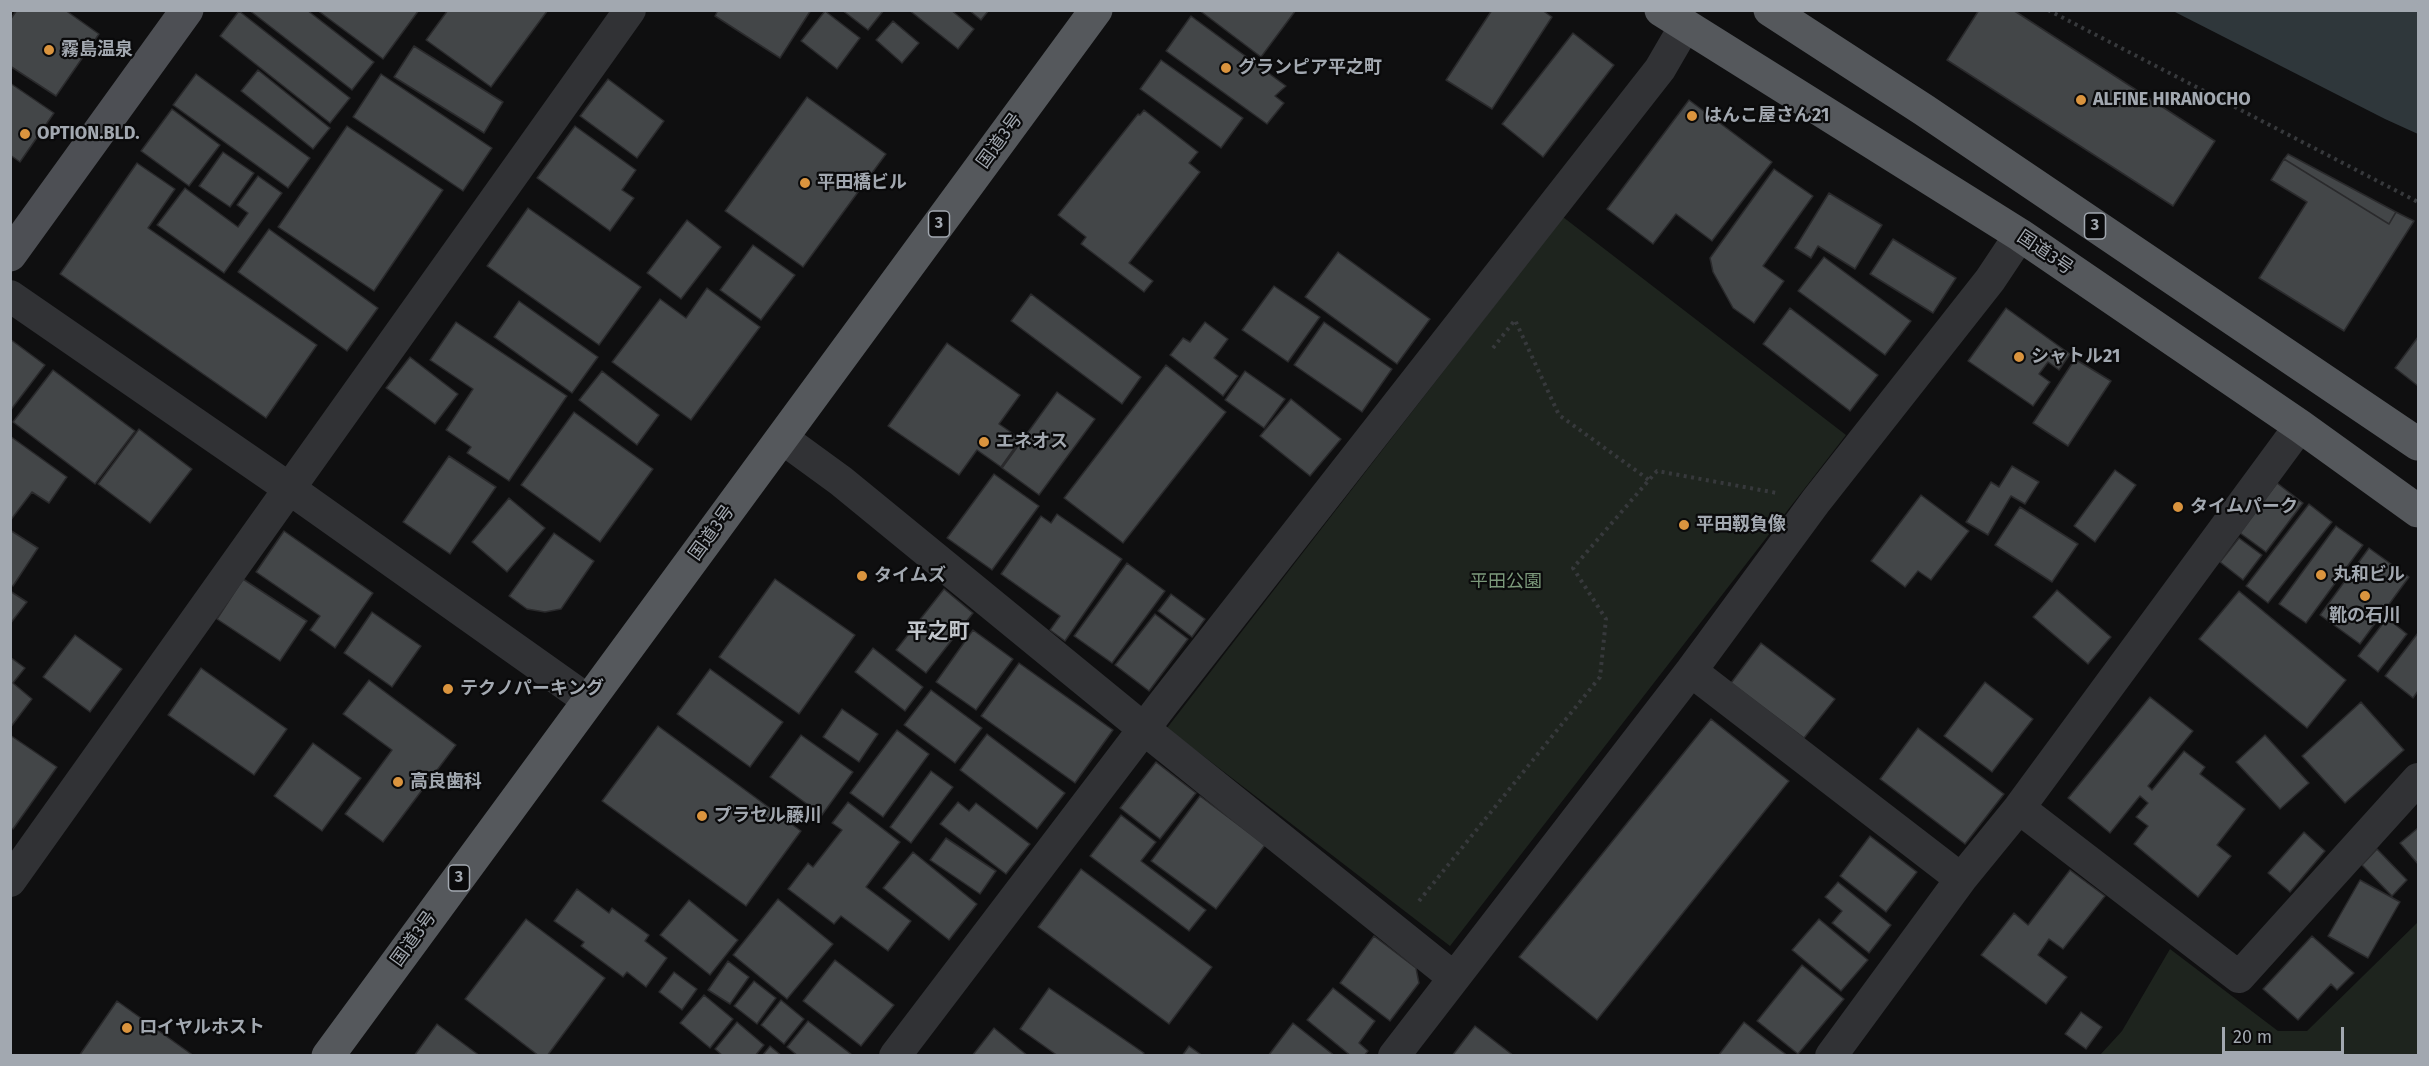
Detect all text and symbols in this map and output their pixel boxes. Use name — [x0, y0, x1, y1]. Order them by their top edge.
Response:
place label: 霧島温泉 — [61, 39, 133, 61]
marker: 霧島温泉 — [42, 43, 56, 57]
place label: グランピア平之町 — [1238, 57, 1382, 79]
marker: グランピア平之町 — [1219, 61, 1233, 75]
place label: ALFINE HIRANOCHO — [2093, 89, 2251, 111]
marker: ALFINE HIRANOCHO — [2074, 93, 2088, 107]
place label: はんこ屋さん21 — [1704, 105, 1829, 127]
street label: 国道3号 — [973, 109, 1027, 173]
marker: はんこ屋さん21 — [1685, 109, 1699, 123]
place label: OPTION.BLD. — [37, 123, 139, 145]
marker: OPTION.BLD. — [18, 127, 32, 141]
place label: 平田橋ビル — [817, 172, 907, 194]
marker: 平田橋ビル — [798, 176, 812, 190]
road number: 3 — [928, 211, 950, 237]
road number: 3 — [2084, 213, 2106, 239]
street label: 国道3号 — [2013, 226, 2077, 280]
place label: シャトル21 — [2031, 346, 2120, 368]
marker: シャトル21 — [2012, 350, 2026, 364]
place label: エネオス — [996, 431, 1068, 453]
marker: エネオス — [977, 435, 991, 449]
place label: タイムパーク — [2190, 496, 2298, 518]
marker: タイムパーク — [2171, 500, 2185, 514]
street label: 国道3号 — [685, 501, 739, 565]
place label: 平田靱負像 — [1696, 514, 1786, 536]
marker: 平田靱負像 — [1677, 518, 1691, 532]
place label: 丸和ビル — [2333, 564, 2405, 586]
place label: タイムズ — [874, 565, 946, 587]
marker: 丸和ビル — [2314, 568, 2328, 582]
marker: タイムズ — [855, 569, 869, 583]
park label: 平田公園 — [1470, 571, 1542, 593]
marker: 靴の石川 — [2358, 589, 2372, 603]
place label: 靴の石川 — [2329, 605, 2401, 627]
district label: 平之町 — [907, 619, 969, 645]
place label: テクノパーキング — [460, 678, 604, 700]
marker: テクノパーキング — [441, 682, 455, 696]
place label: 高良歯科 — [410, 771, 482, 793]
marker: 高良歯科 — [391, 775, 405, 789]
place label: プラセル藤川 — [714, 805, 822, 827]
marker: プラセル藤川 — [695, 809, 709, 823]
road number: 3 — [448, 865, 470, 891]
street label: 国道3号 — [387, 907, 441, 971]
scale bar — [2225, 1015, 2346, 1053]
place label: ロイヤルホスト — [139, 1017, 265, 1039]
marker: ロイヤルホスト — [120, 1021, 134, 1035]
text: 20 m — [2233, 1026, 2272, 1048]

